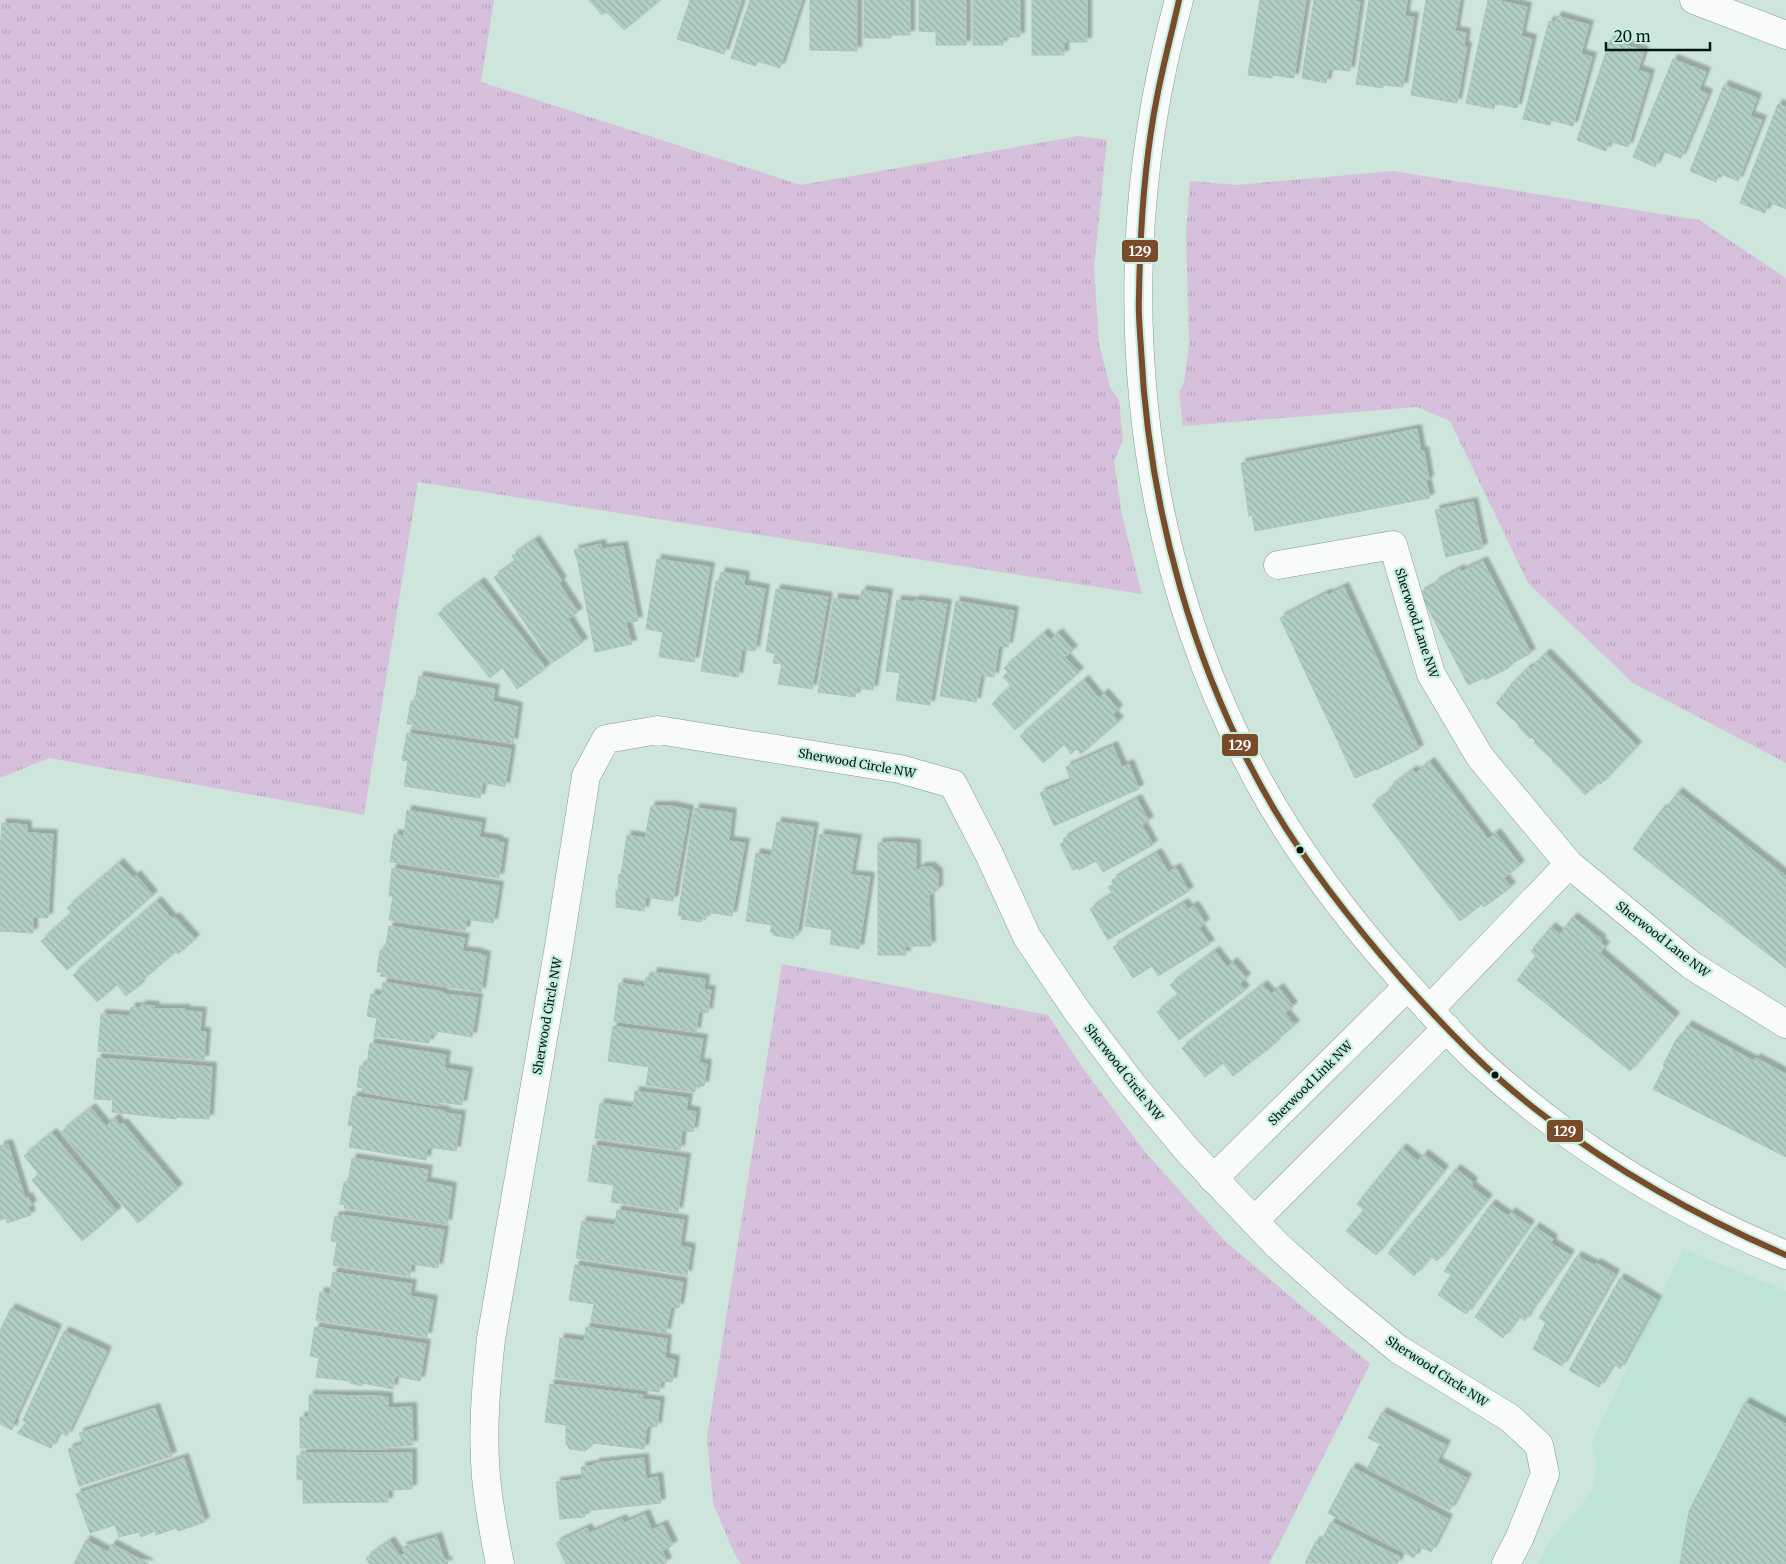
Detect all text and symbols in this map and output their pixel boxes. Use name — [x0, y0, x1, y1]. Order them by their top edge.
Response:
scale bar — [1606, 20, 1710, 52]
text: 20 m — [1614, 27, 1651, 46]
line badge: 129 — [1121, 239, 1159, 263]
text: 129 — [1128, 242, 1152, 260]
street label: Sherwood Lane NW — [1392, 566, 1442, 681]
line badge: 129 — [1221, 733, 1259, 757]
text: 129 — [1228, 736, 1252, 754]
street label: Sherwood Circle NW — [797, 745, 918, 781]
unlabelled marker — [1295, 845, 1305, 855]
street label: Sherwood Lane NW — [1613, 898, 1714, 981]
street label: Sherwood Circle NW — [529, 955, 565, 1076]
street label: Sherwood Circle NW — [1081, 1021, 1167, 1124]
street label: Sherwood Link NW — [1265, 1037, 1356, 1128]
unlabelled marker — [1490, 1070, 1500, 1080]
line badge: 129 — [1546, 1119, 1584, 1143]
text: 129 — [1553, 1122, 1577, 1140]
street label: Sherwood Circle NW — [1383, 1332, 1492, 1410]

